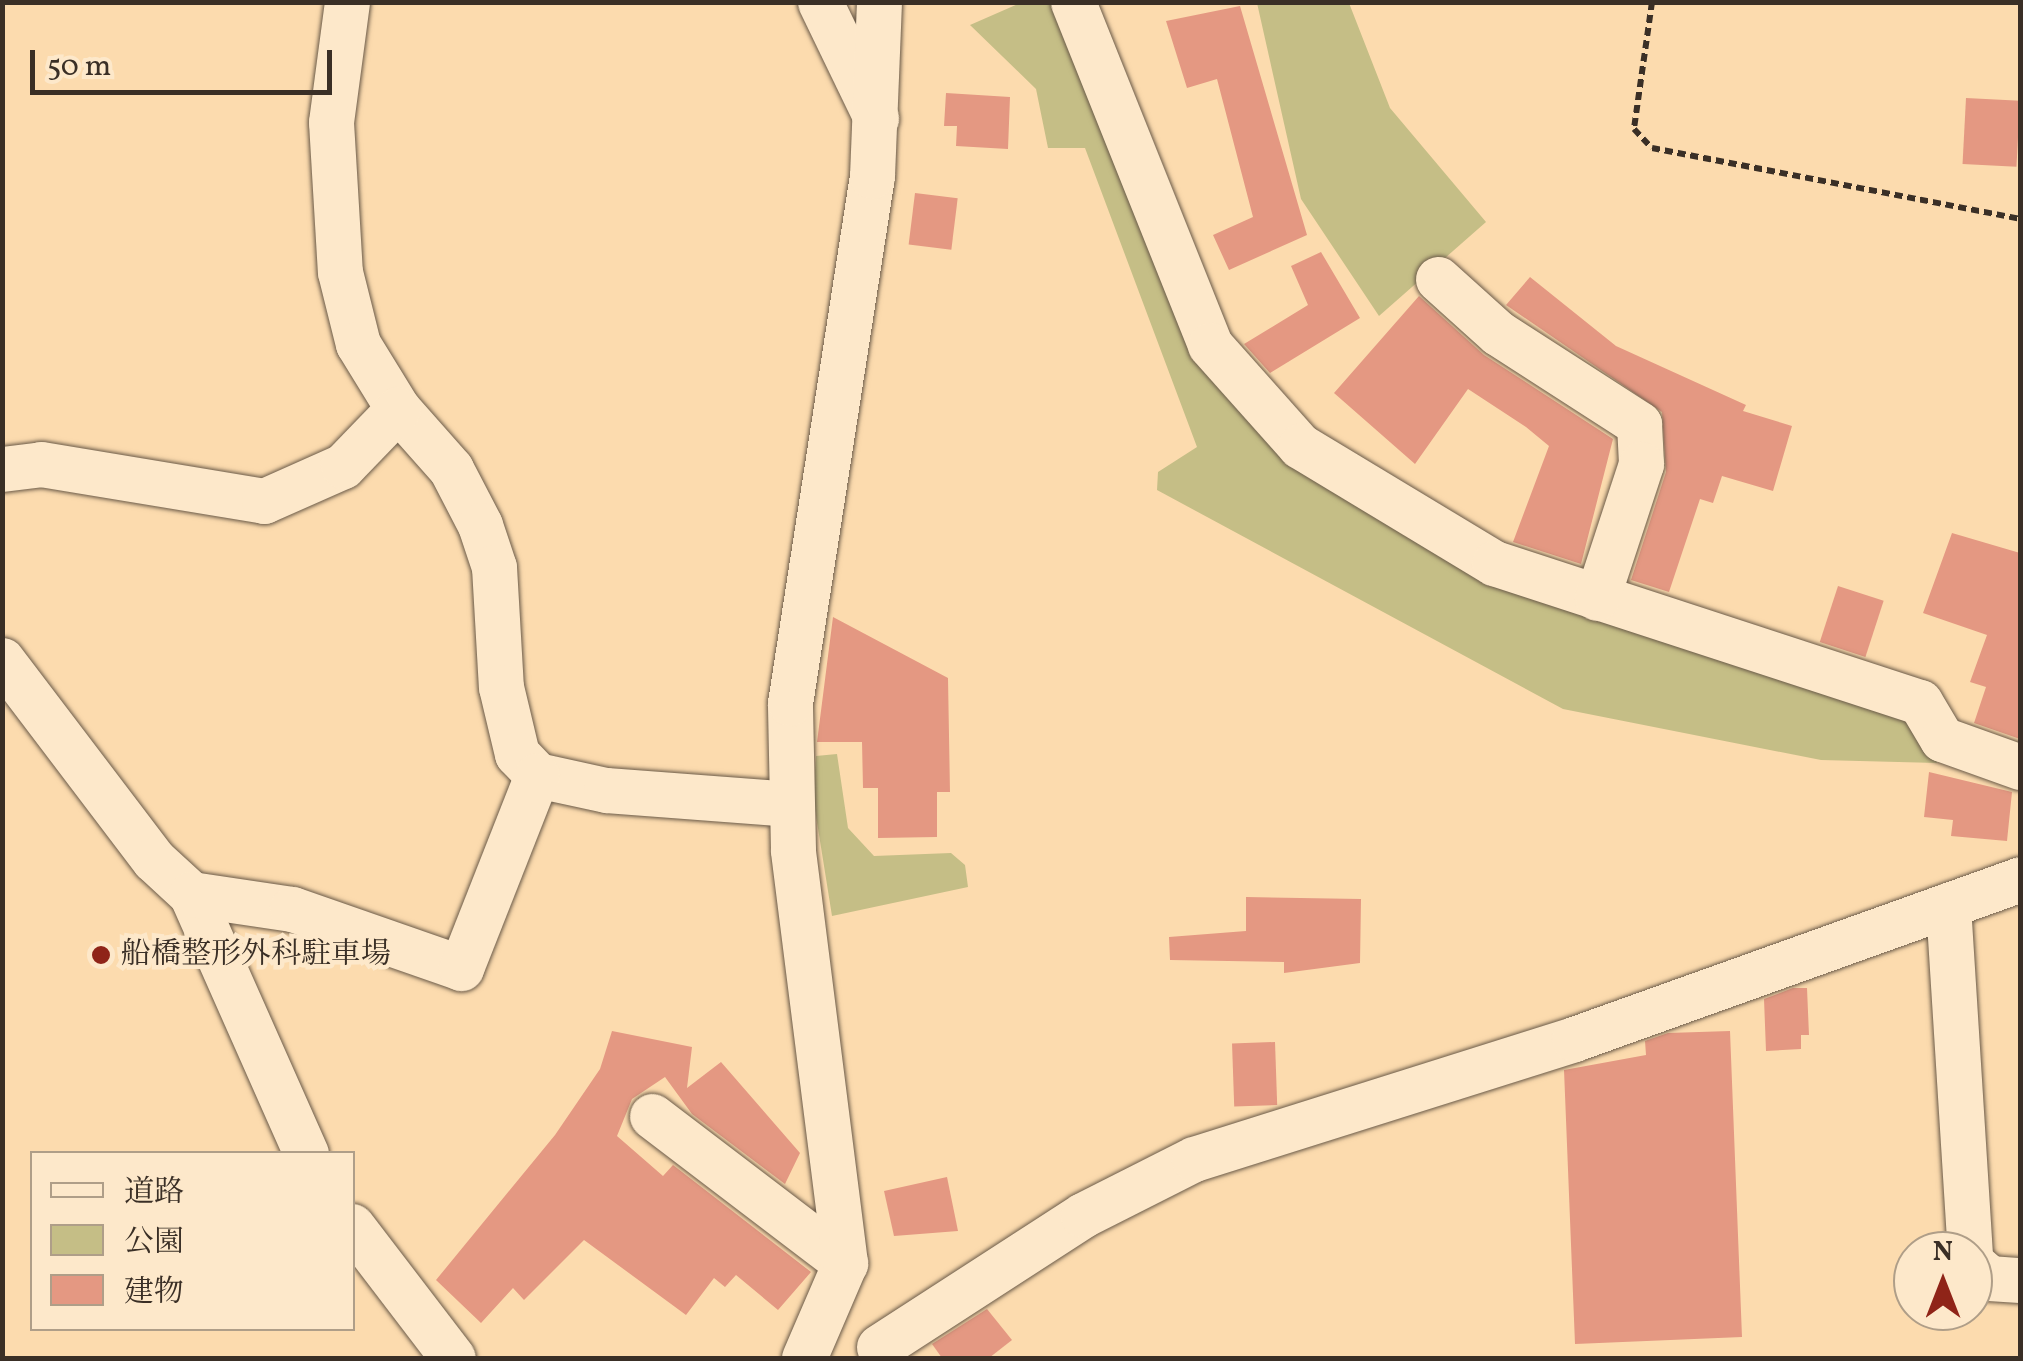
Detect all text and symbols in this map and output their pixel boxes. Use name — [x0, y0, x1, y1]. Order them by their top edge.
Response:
scale bar — [35, 30, 338, 92]
text: 50 m — [47, 46, 111, 88]
place label: 船橋整形外科駐車場 — [121, 937, 391, 973]
marker: 船橋整形外科駐車場 — [90, 944, 112, 966]
legend — [30, 1151, 355, 1331]
text: 道路 — [124, 1172, 184, 1214]
text: 公園 — [124, 1222, 184, 1264]
north arrow — [1893, 1231, 1993, 1331]
text: N — [1933, 1233, 1953, 1272]
text: 建物 — [124, 1272, 184, 1314]

